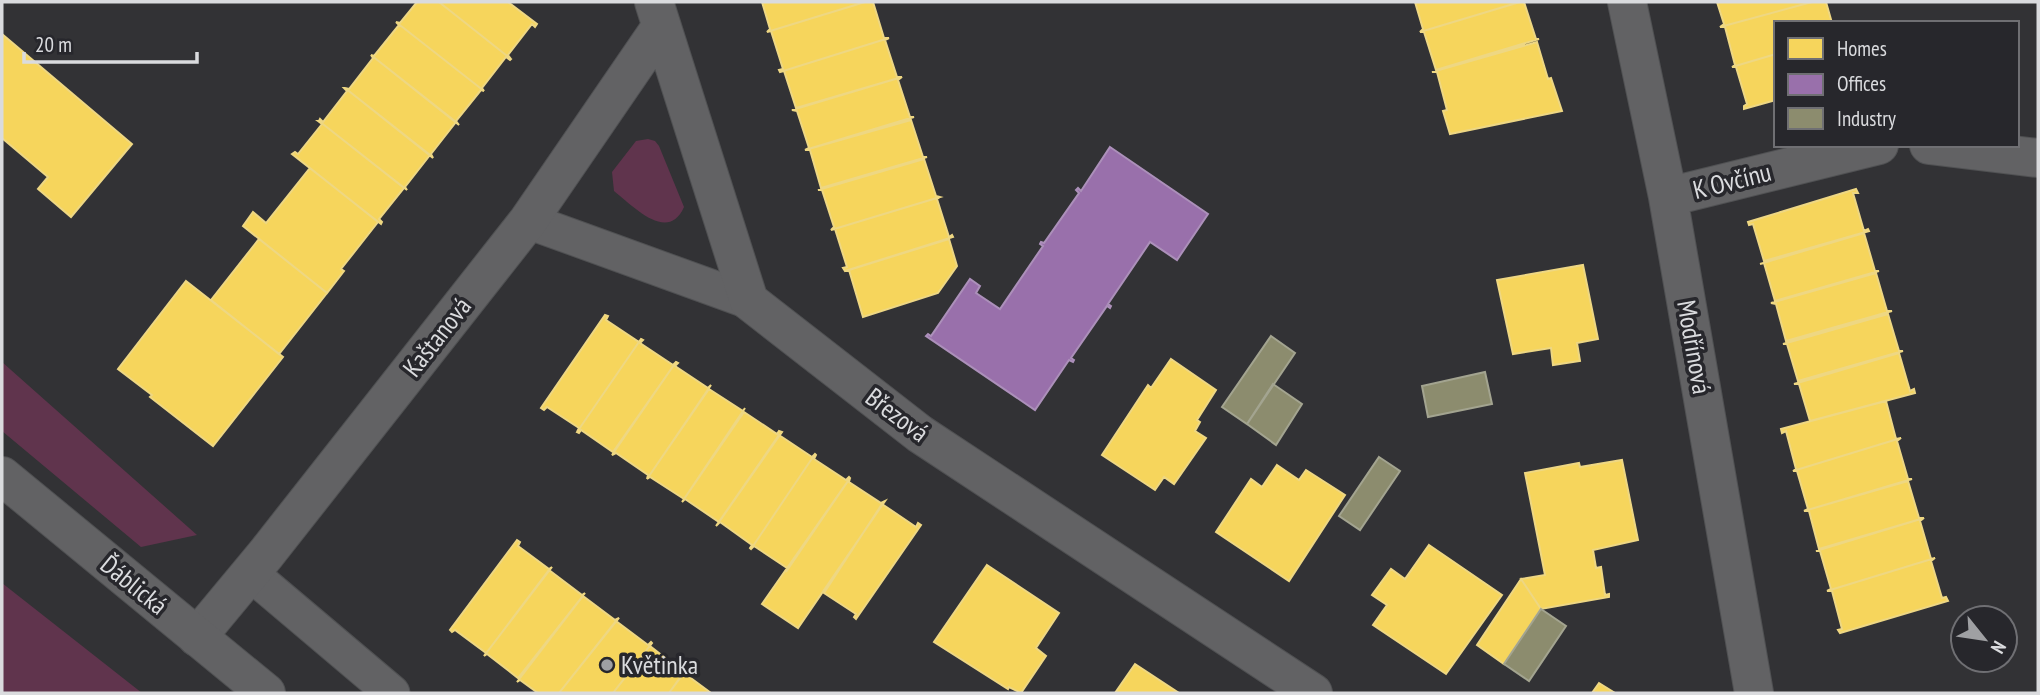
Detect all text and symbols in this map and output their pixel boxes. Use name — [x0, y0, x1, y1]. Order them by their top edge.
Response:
scale bar — [24, 21, 198, 65]
legend — [1774, 21, 2019, 147]
text: 20 m — [35, 31, 72, 58]
text: Homes — [1837, 35, 1887, 62]
text: Offices — [1837, 70, 1886, 97]
text: Industry — [1837, 105, 1896, 132]
street label: K Ovčínu — [1689, 155, 1774, 206]
street label: Kaštanová — [395, 290, 478, 383]
street label: Modřínová — [1670, 297, 1719, 396]
street label: Březová — [859, 380, 935, 449]
street label: Ďáblická — [94, 548, 175, 622]
north arrow — [1949, 604, 2019, 674]
text: N — [1986, 637, 2012, 658]
place label: Květinka — [621, 648, 698, 681]
marker: Květinka — [599, 657, 615, 673]

